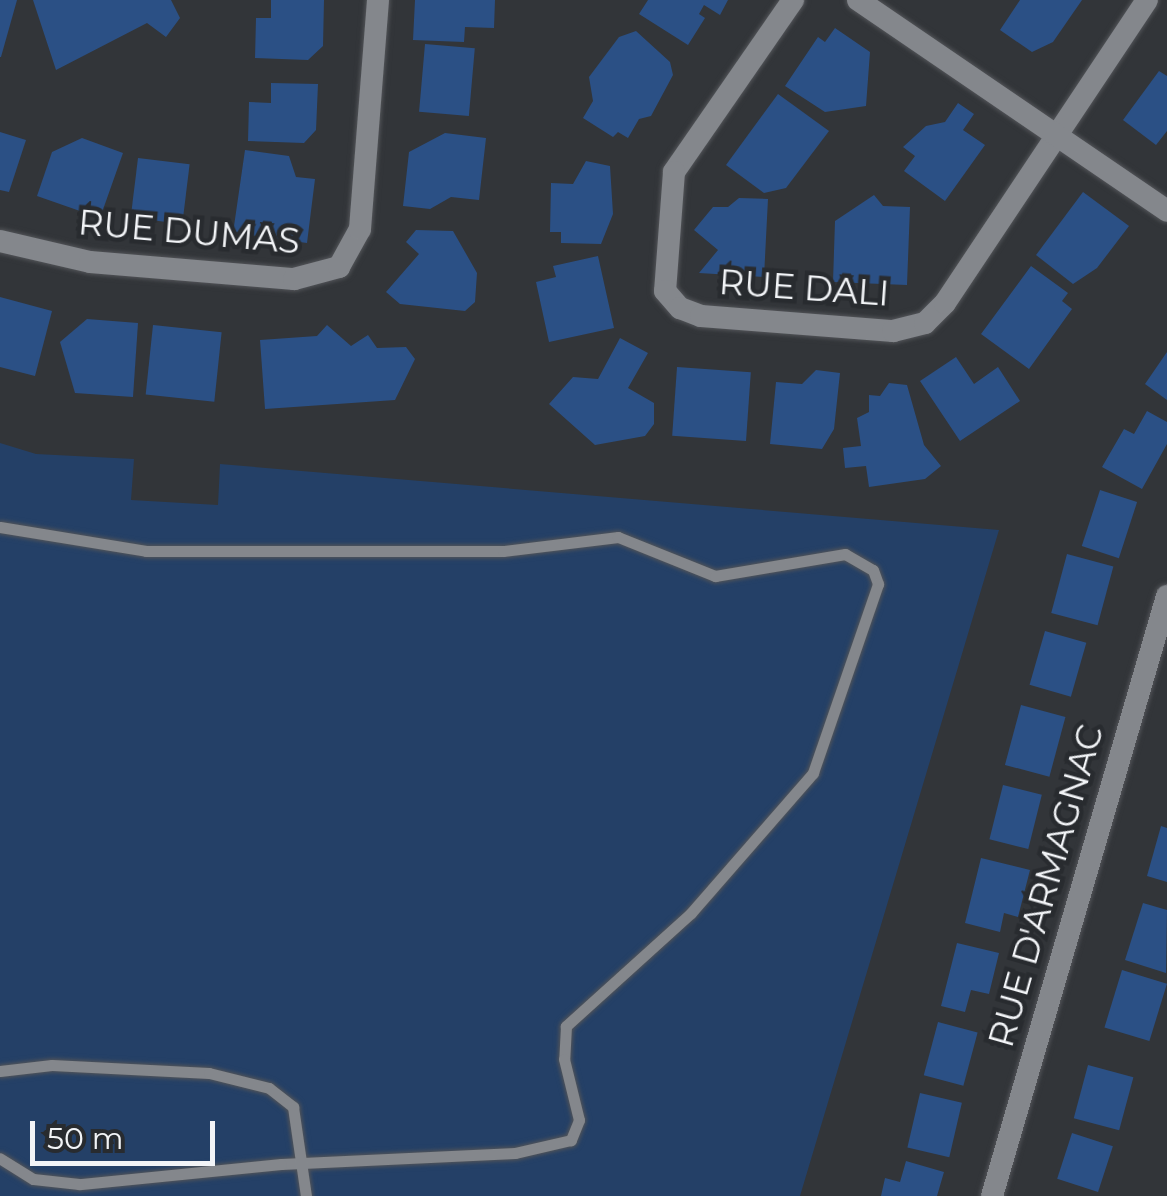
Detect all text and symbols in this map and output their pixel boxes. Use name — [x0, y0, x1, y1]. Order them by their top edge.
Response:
street label: RUE DUMAS — [76, 201, 302, 263]
street label: RUE DALI — [718, 261, 890, 315]
street label: RUE D'ARMAGNAC — [980, 720, 1112, 1052]
scale bar — [35, 1101, 220, 1163]
text: 50 m — [47, 1120, 124, 1157]

